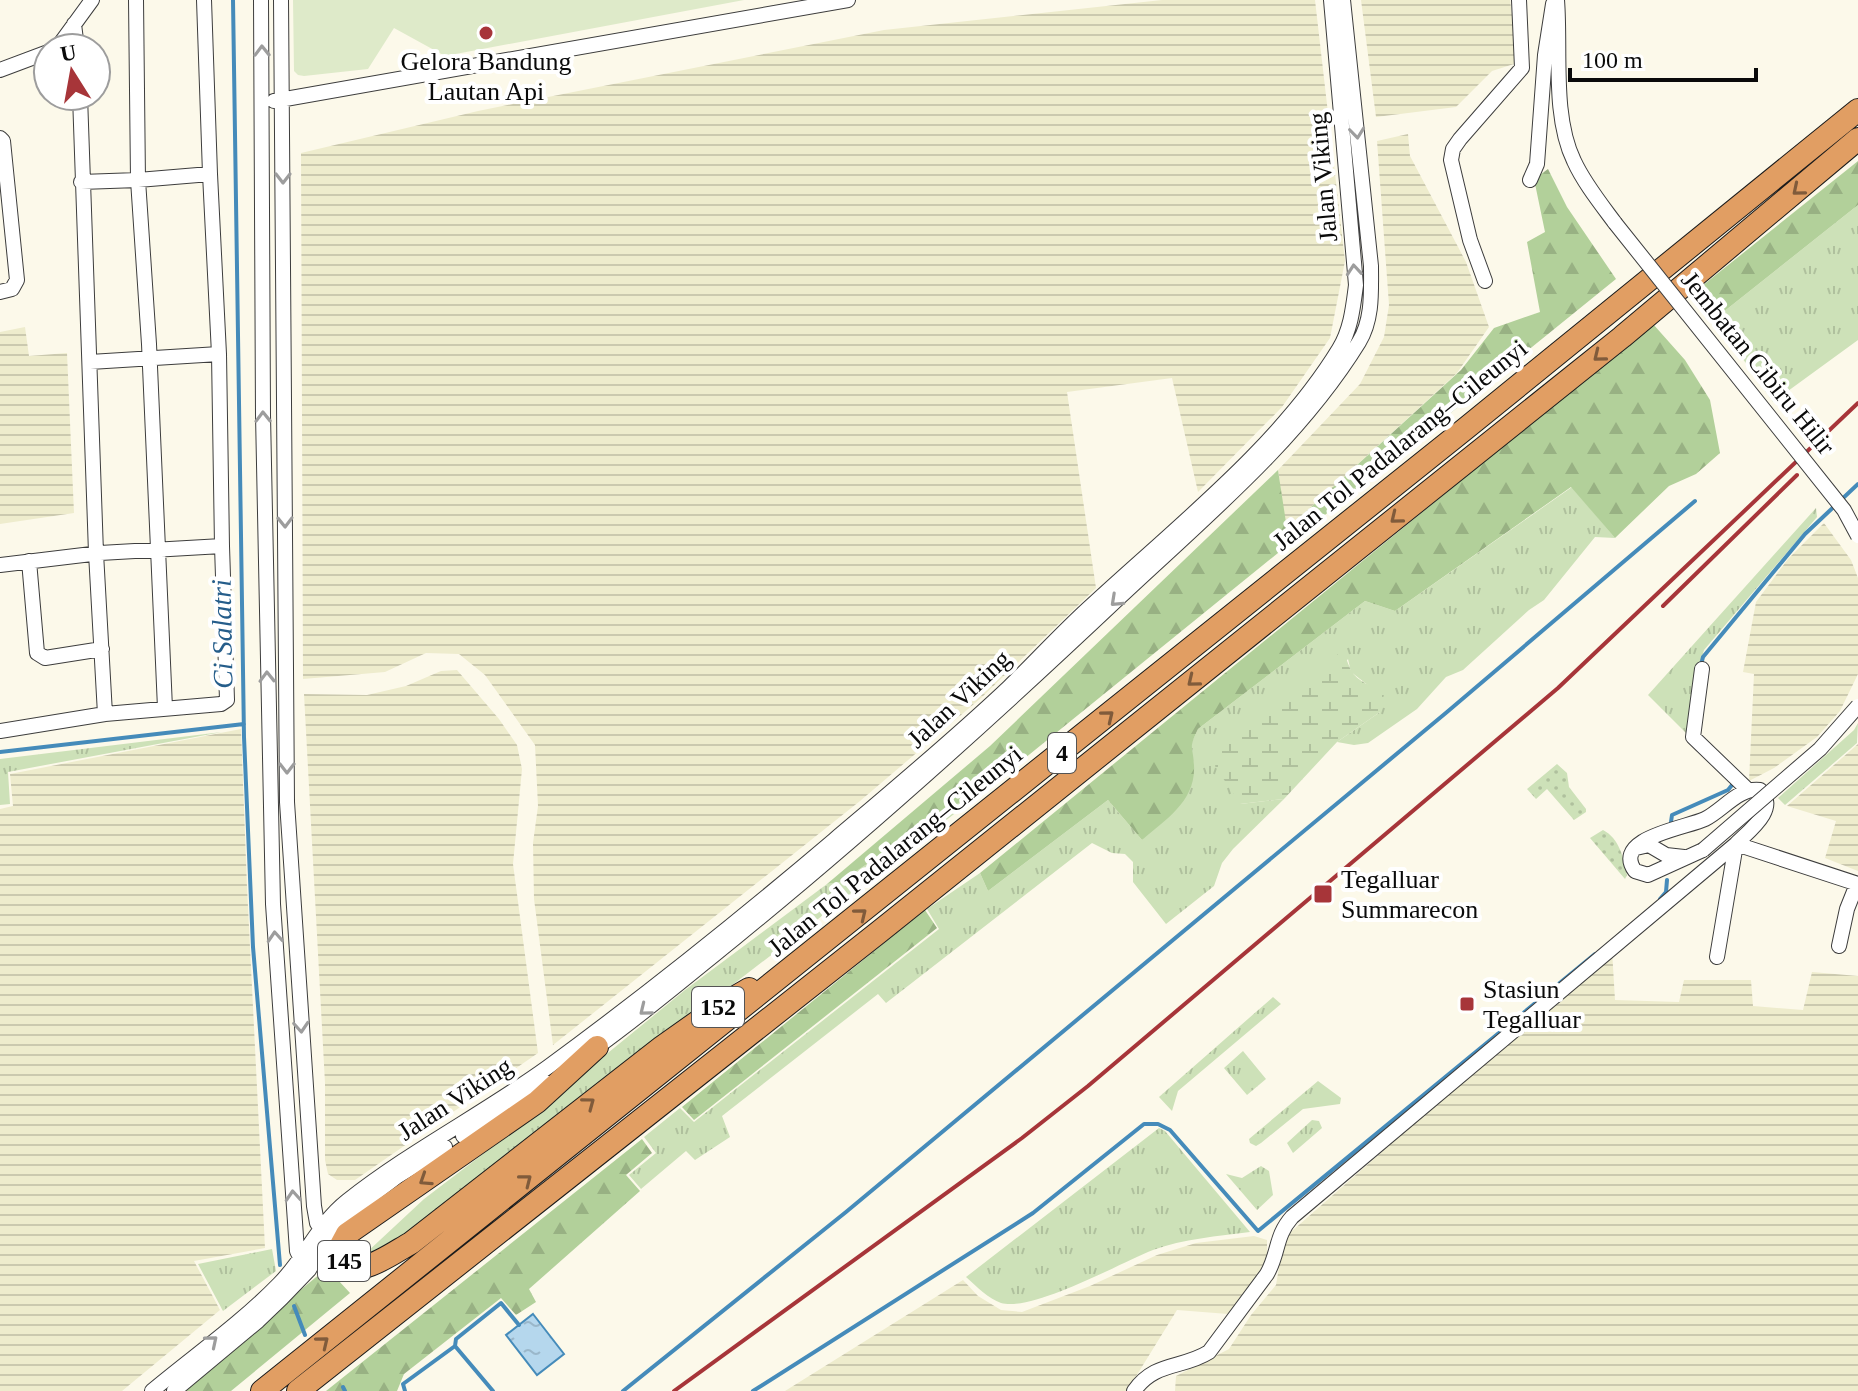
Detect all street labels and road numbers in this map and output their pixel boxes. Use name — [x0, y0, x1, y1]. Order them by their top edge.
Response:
street label: Jalan Viking — [1303, 111, 1343, 243]
street label: Jembatan Cibiru Hilir — [1675, 266, 1841, 460]
street label: Jalan Tol Padalarang–Cileunyi — [1267, 334, 1533, 556]
street label: Jalan Viking — [902, 644, 1016, 754]
road number: 4 — [1048, 733, 1076, 773]
street label: Jalan Tol Padalarang–Cileunyi — [762, 740, 1028, 962]
road number: 152 — [692, 987, 744, 1027]
street label: Jalan Viking — [393, 1051, 517, 1147]
road number: 145 — [318, 1241, 370, 1281]

